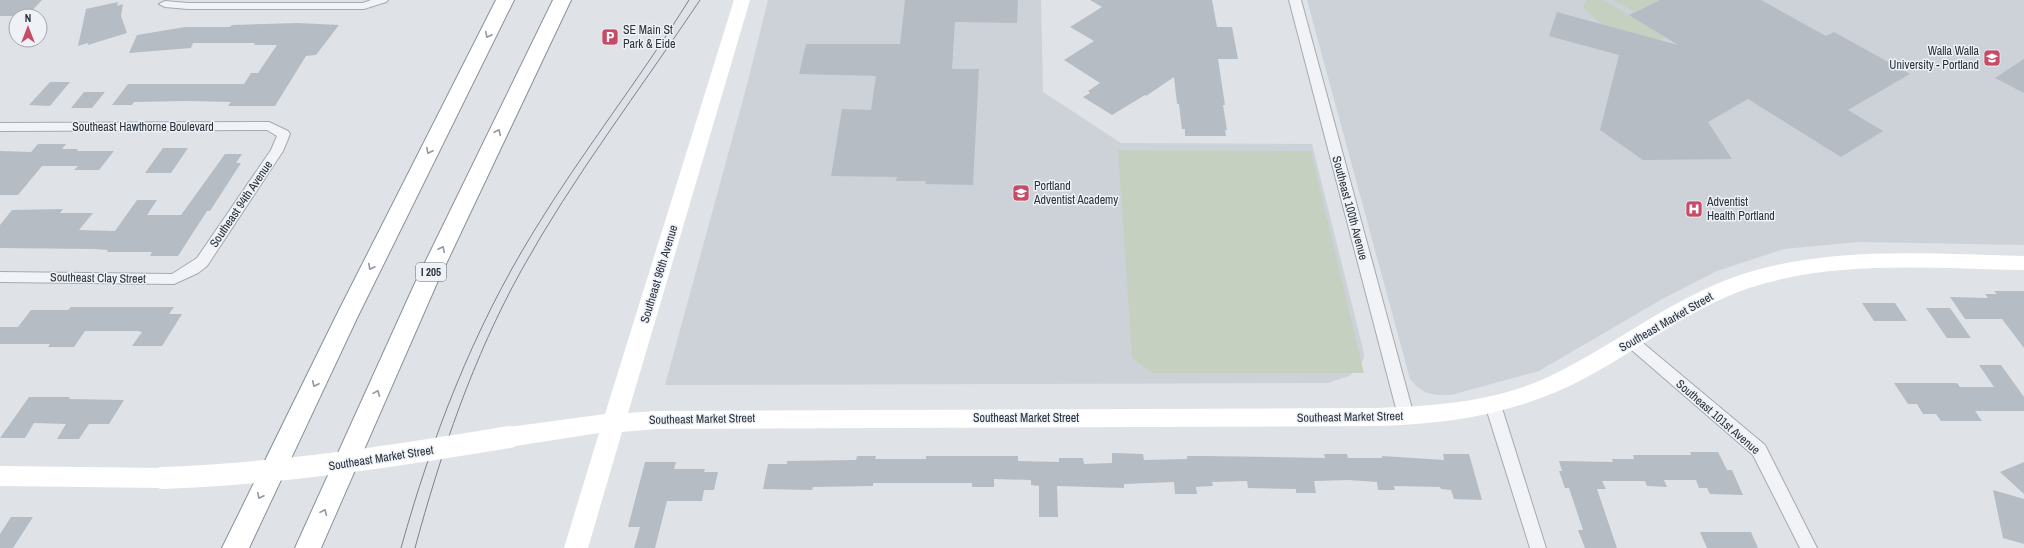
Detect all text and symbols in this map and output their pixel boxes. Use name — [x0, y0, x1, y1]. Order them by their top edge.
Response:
north arrow — [8, 8, 48, 48]
text: N — [25, 11, 31, 25]
place label: SE Main St Park & Eide — [623, 22, 676, 52]
parking icon: SE Main St Park & Eide — [600, 27, 620, 47]
one-way arrow — [485, 31, 493, 38]
place label: Walla Walla University - Portland — [1889, 43, 1980, 73]
school or university icon: Walla Walla University - Portland — [1982, 48, 2002, 68]
street label: Southeast Hawthorne Boulevard — [72, 119, 214, 135]
one-way arrow — [493, 129, 501, 137]
one-way arrow — [427, 147, 434, 154]
street label: Southeast 100th Avenue — [1328, 154, 1372, 262]
street label: Southeast 94th Avenue — [206, 157, 276, 251]
place label: Portland Adventist Academy — [1033, 178, 1118, 208]
school or university icon: Portland Adventist Academy — [1011, 183, 1031, 203]
place label: Adventist Health Portland — [1706, 194, 1775, 224]
hospital icon: Adventist Health Portland — [1684, 199, 1704, 219]
street label: Southeast 96th Avenue — [636, 223, 682, 325]
one-way arrow — [437, 246, 445, 254]
one-way arrow — [368, 263, 376, 271]
road number: I 205 — [416, 263, 446, 281]
street label: Southeast Clay Street — [50, 269, 146, 287]
street label: Southeast Market Street — [1616, 288, 1716, 355]
street label: Southeast 101st Avenue — [1673, 376, 1763, 458]
one-way arrow — [312, 380, 320, 388]
one-way arrow — [372, 390, 380, 397]
street label: Southeast Market Street — [1297, 408, 1403, 426]
street label: Southeast Market Street — [649, 410, 755, 428]
street label: Southeast Market Street — [973, 410, 1079, 426]
street label: Southeast Market Street — [327, 442, 435, 474]
one-way arrow — [257, 492, 265, 500]
one-way arrow — [319, 509, 327, 517]

